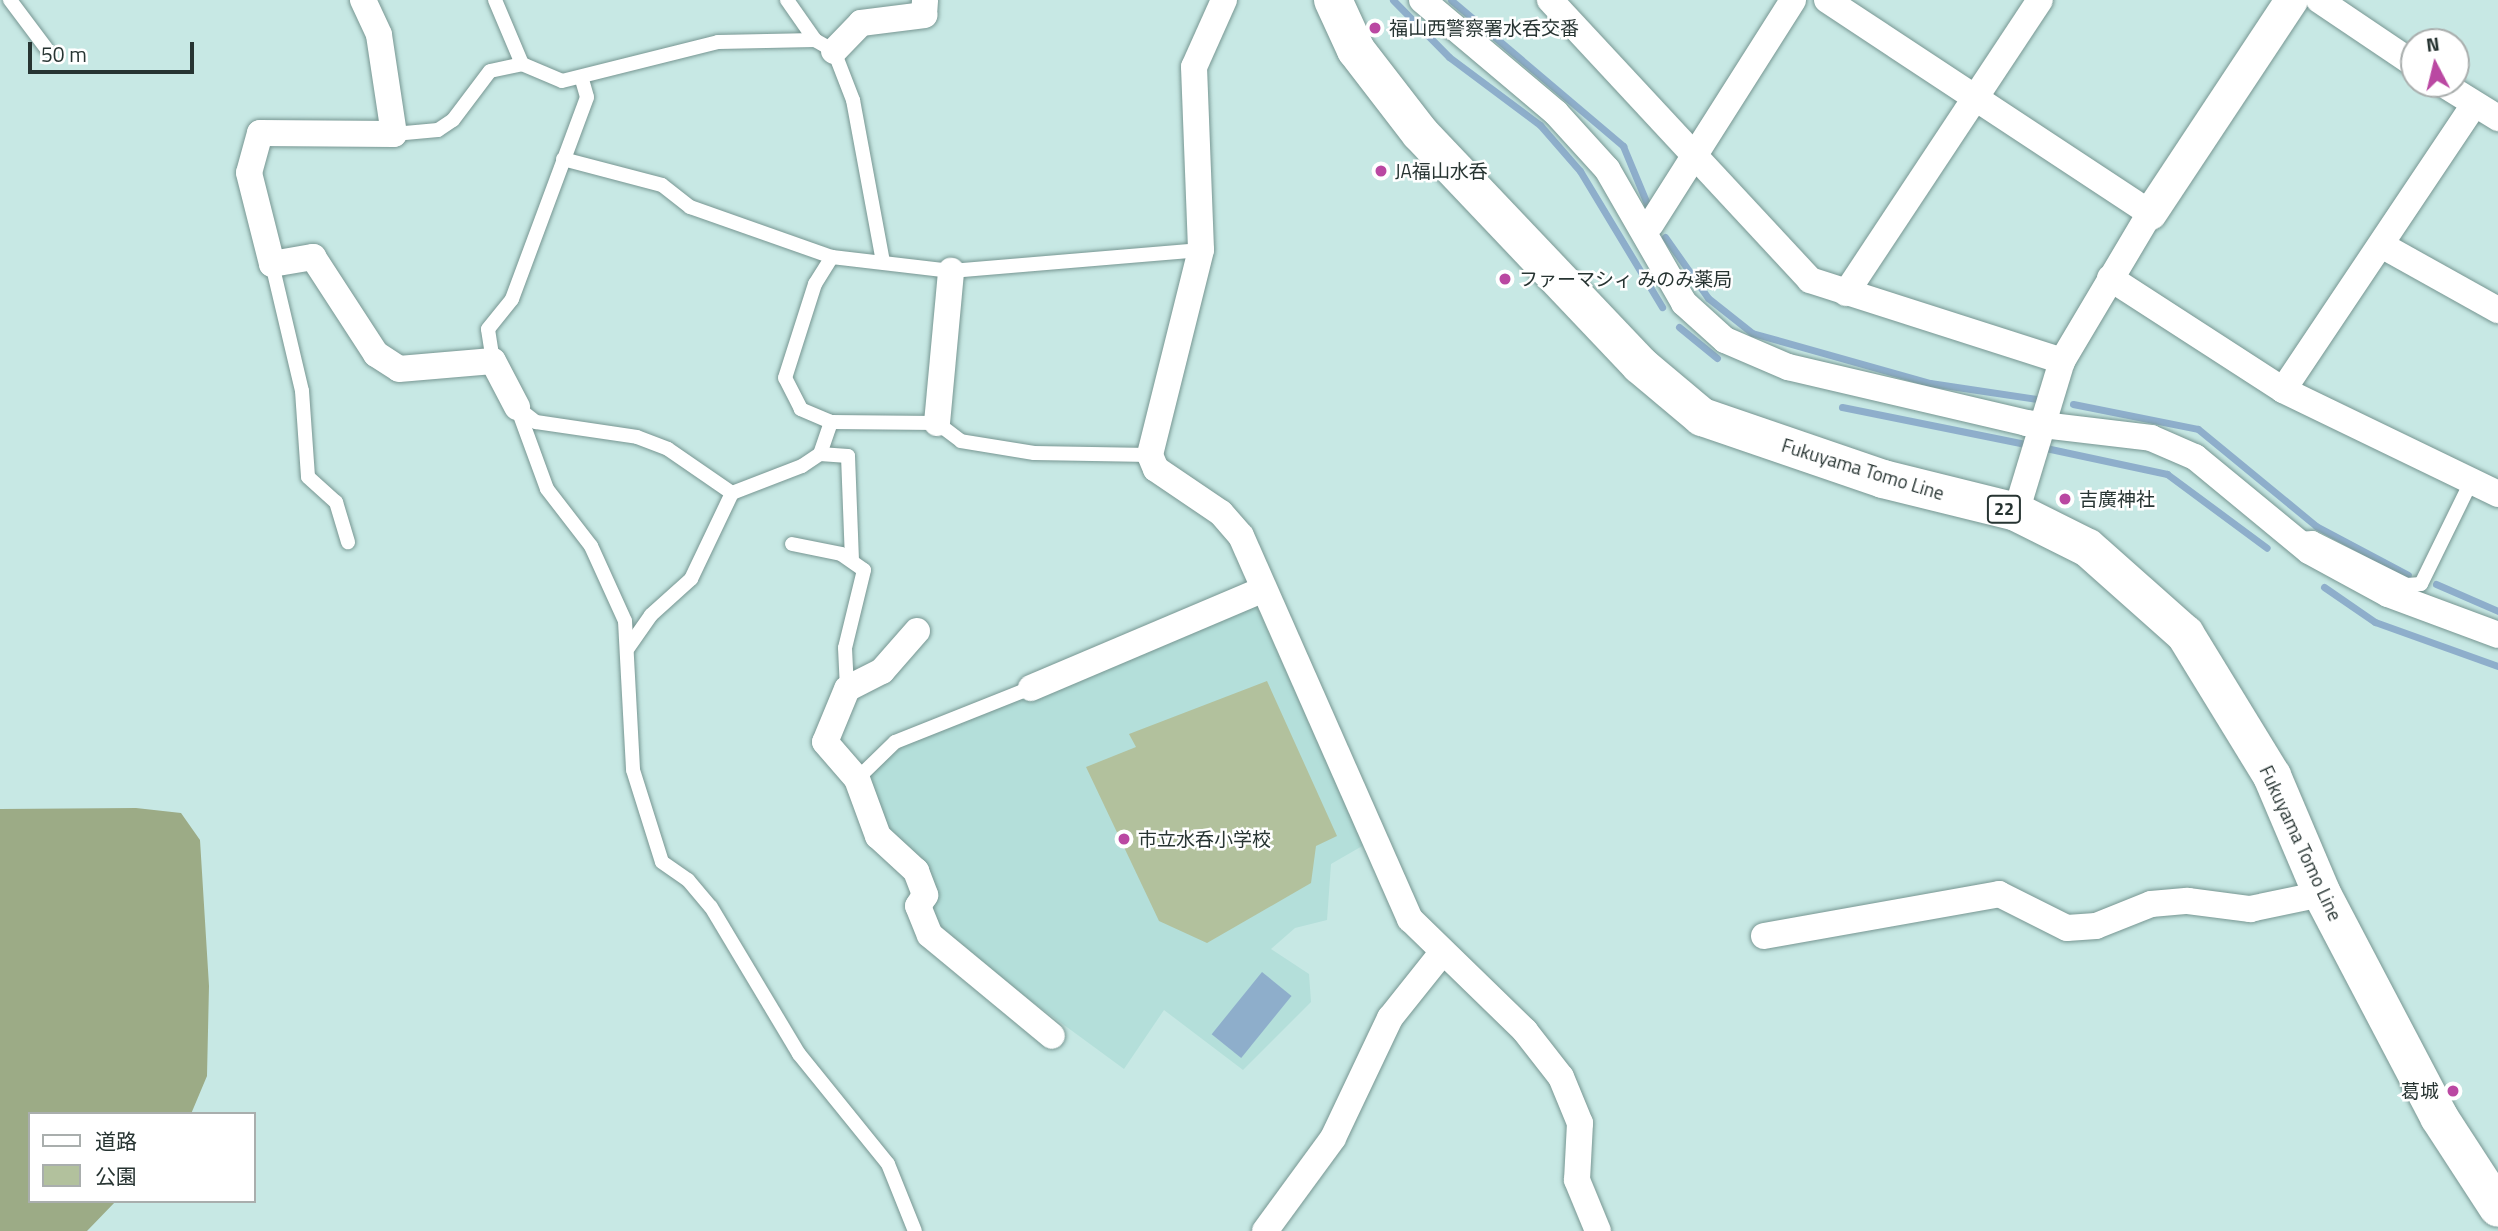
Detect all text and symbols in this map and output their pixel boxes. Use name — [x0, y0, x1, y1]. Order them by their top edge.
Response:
place label: 福山西警察署水呑交番 — [1389, 17, 1579, 39]
marker: 福山西警察署水呑交番 — [1367, 20, 1383, 36]
scale bar — [32, 28, 198, 72]
north arrow — [2400, 28, 2470, 98]
text: N — [2424, 28, 2441, 59]
text: 50 m — [41, 38, 87, 70]
place label: JA福山水呑 — [1395, 160, 1488, 182]
marker: JA福山水呑 — [1373, 163, 1389, 179]
place label: ファーマシィ みのみ薬局 — [1519, 268, 1732, 290]
marker: ファーマシィ みのみ薬局 — [1497, 271, 1513, 287]
street label: Fukuyama Tomo Line — [1779, 433, 1947, 505]
place label: 吉廣神社 — [2079, 488, 2155, 510]
marker: 吉廣神社 — [2057, 491, 2073, 507]
road number: 22 — [1986, 494, 2022, 524]
street label: Fukuyama Tomo Line — [2255, 762, 2347, 924]
place label: 市立水呑小学校 — [1138, 828, 1271, 850]
marker: 市立水呑小学校 — [1116, 831, 1132, 847]
place label: 葛城 — [2401, 1080, 2439, 1102]
marker: 葛城 — [2445, 1083, 2461, 1099]
legend — [28, 1112, 256, 1203]
text: 道路 — [95, 1125, 137, 1157]
text: 公園 — [95, 1160, 137, 1192]

